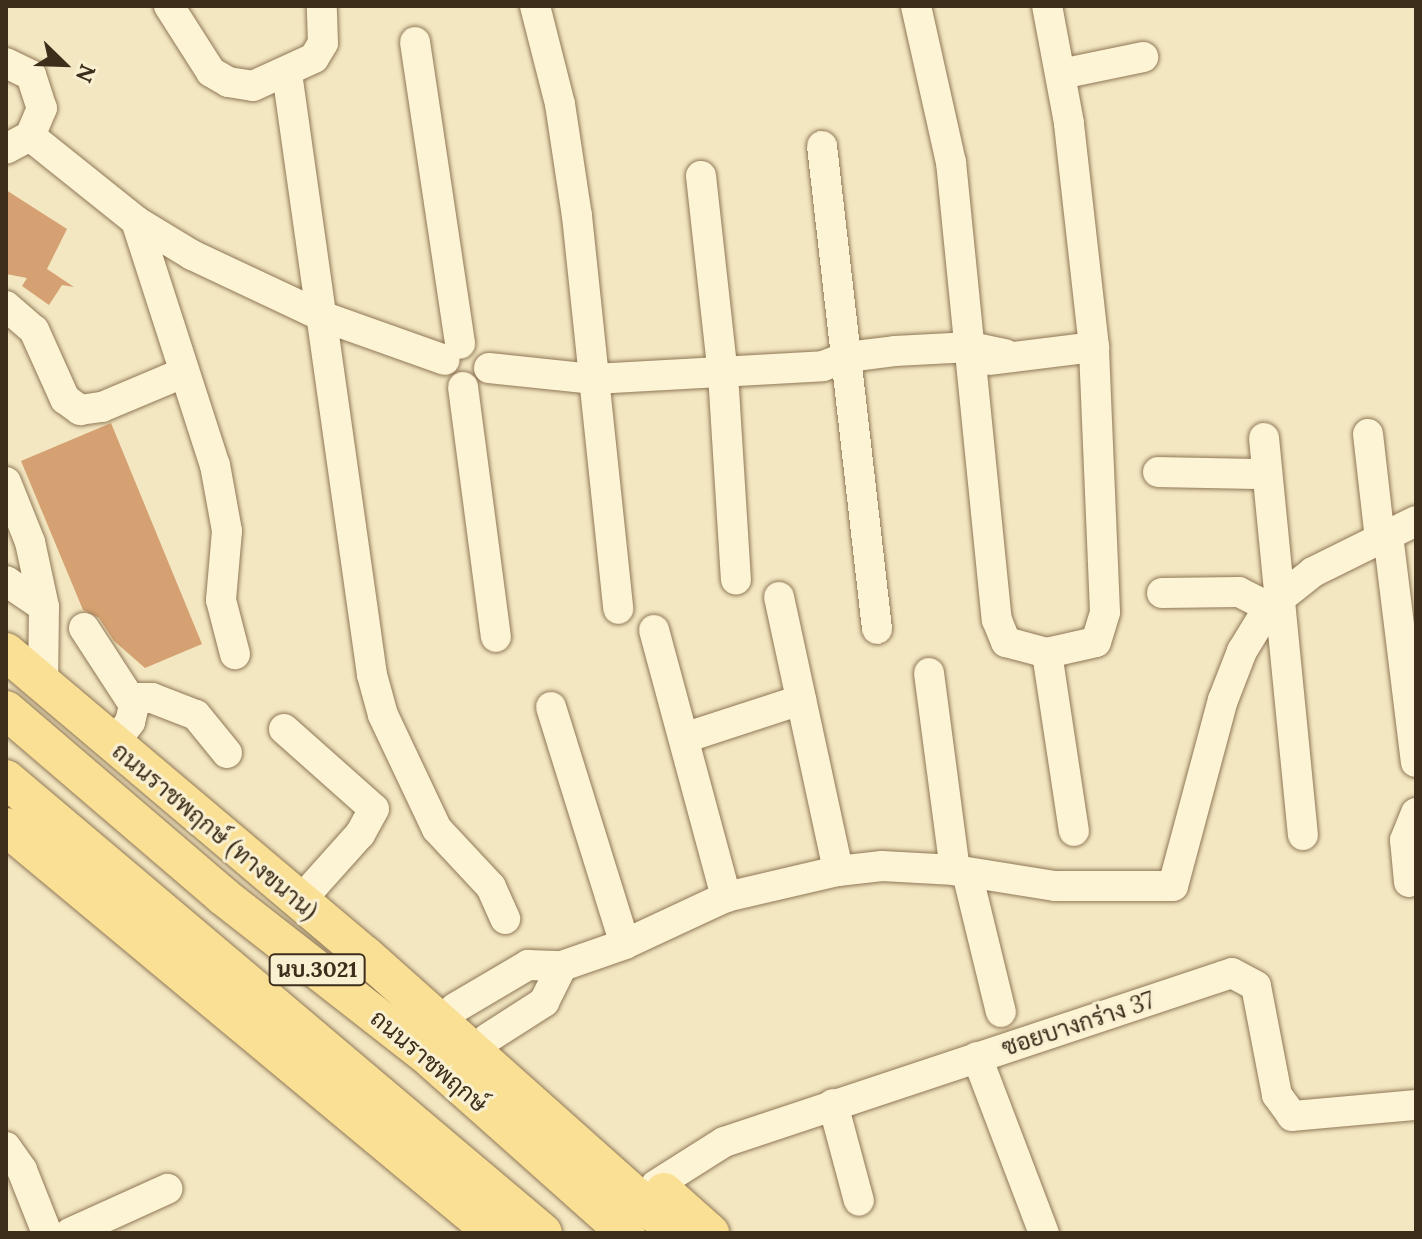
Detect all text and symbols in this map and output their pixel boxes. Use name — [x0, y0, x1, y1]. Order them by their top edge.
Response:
north arrow — [24, 24, 104, 104]
text: N — [70, 60, 102, 87]
street label: ถนนราชพฤกษ์ (ทางขนาน) — [106, 737, 324, 925]
road number: นบ.3021 — [267, 952, 367, 988]
street label: ซอยบางกร่าง 37 — [998, 986, 1158, 1062]
street label: ถนนราชพฤกษ์ — [365, 1004, 493, 1118]

